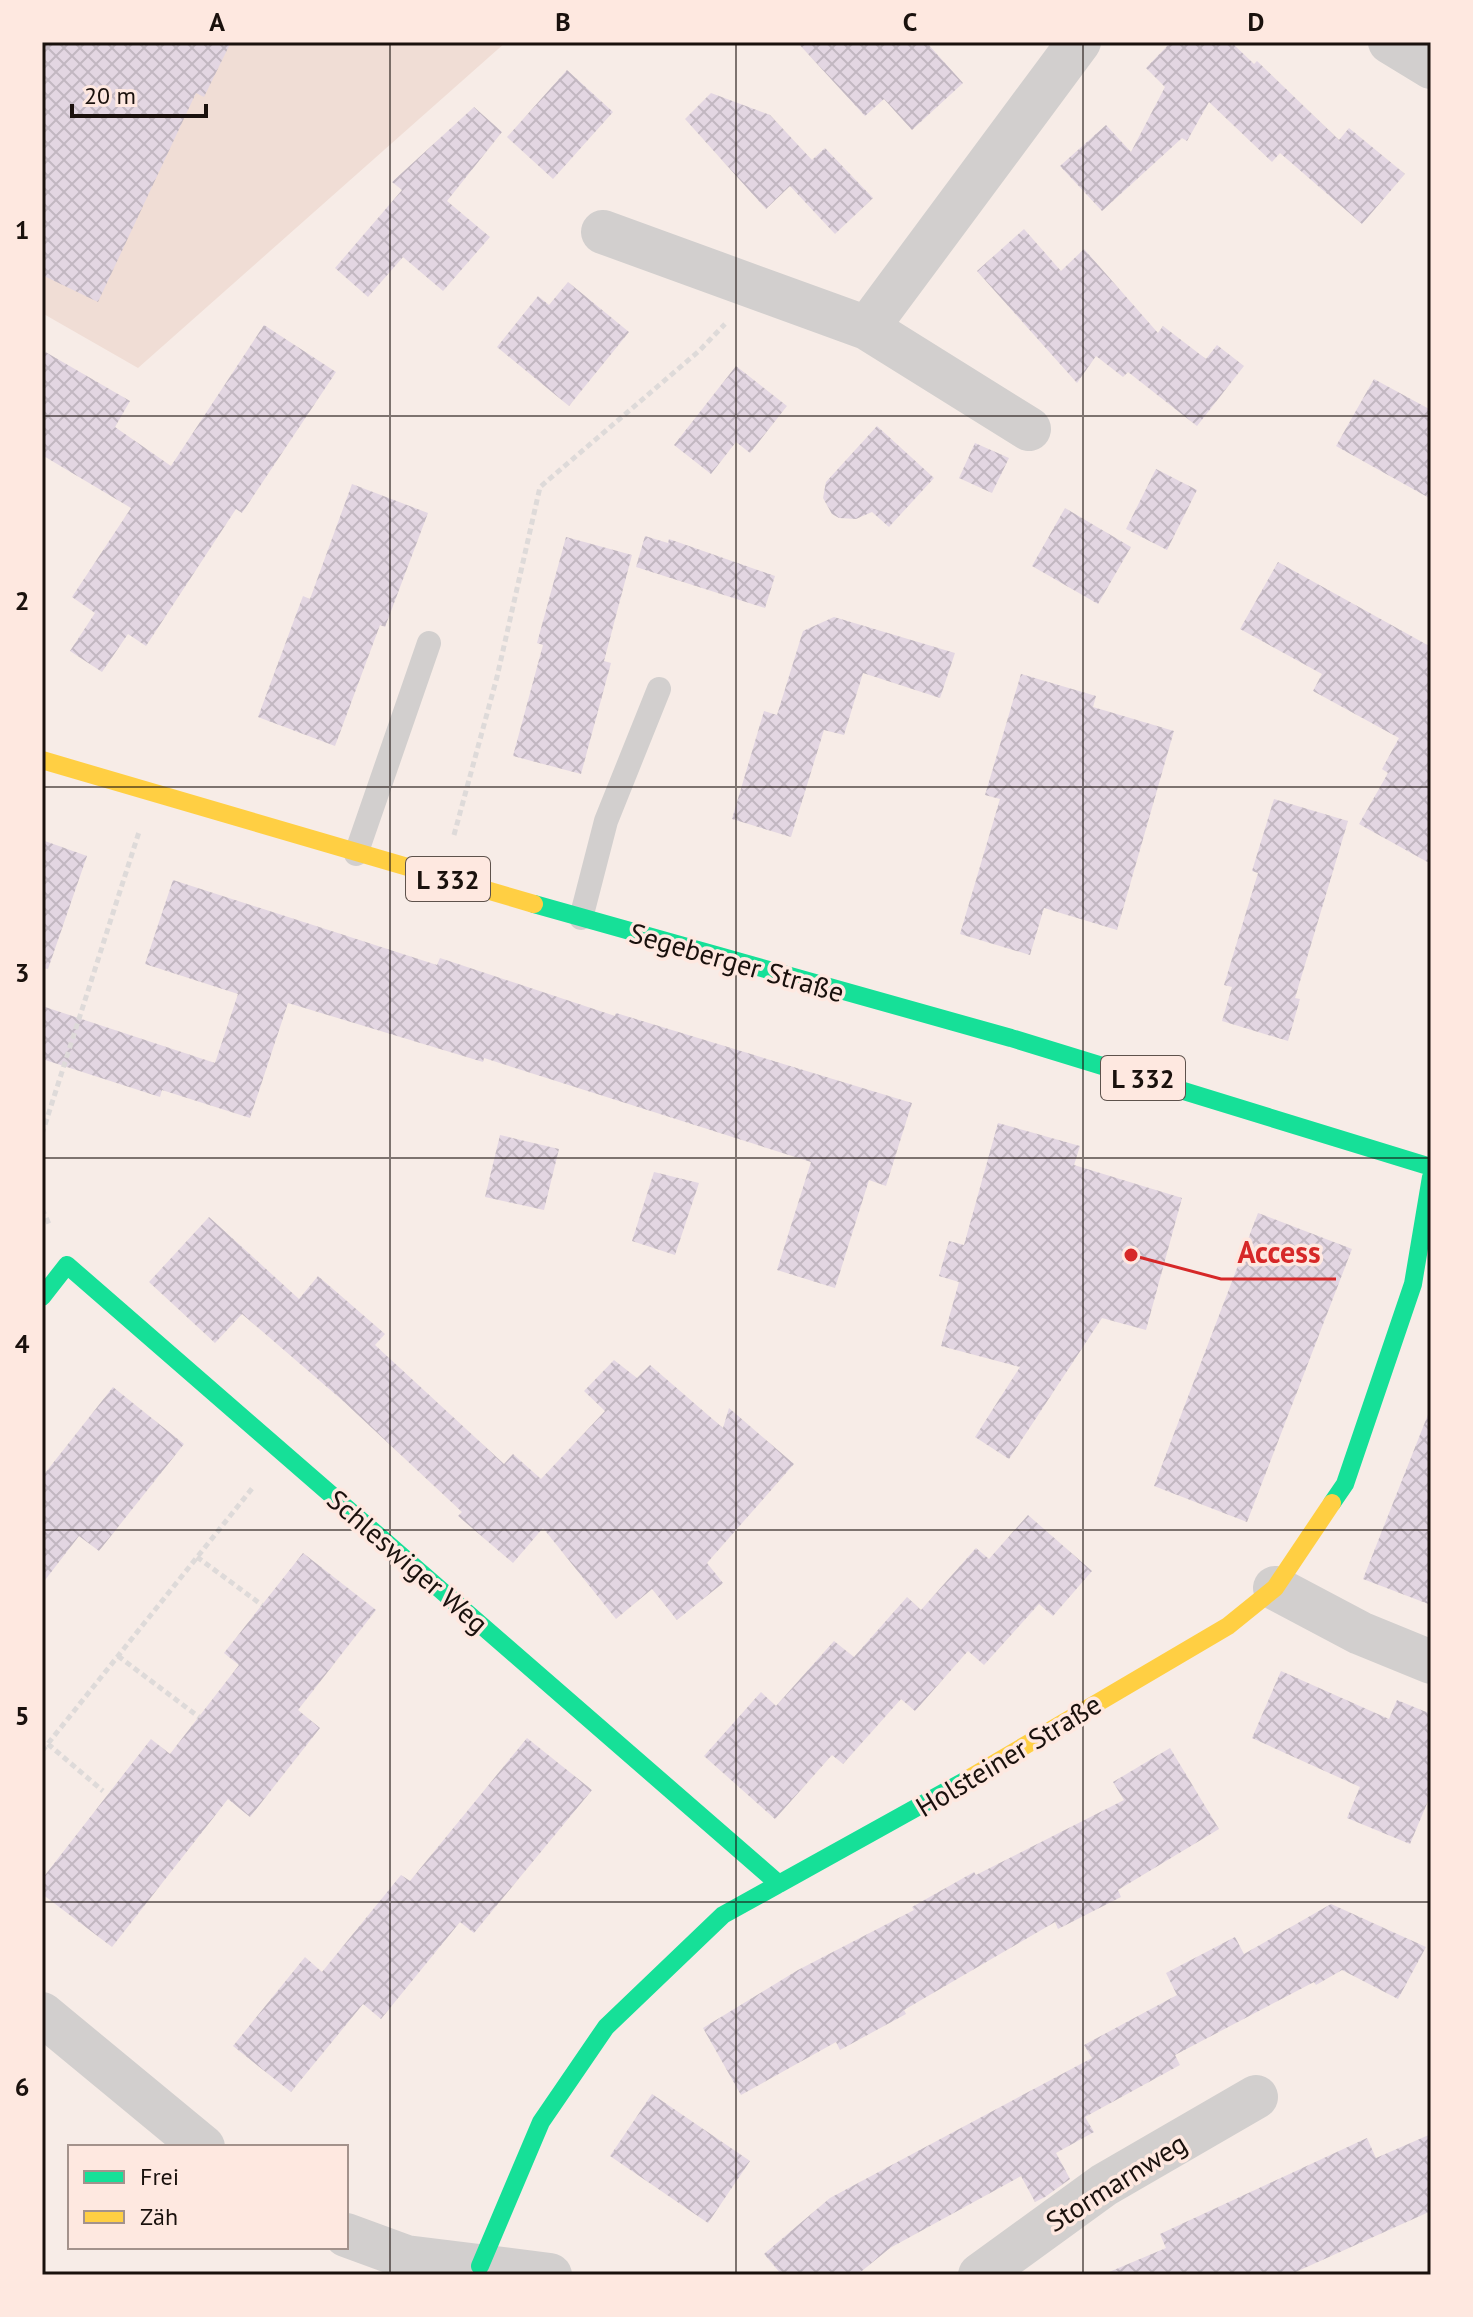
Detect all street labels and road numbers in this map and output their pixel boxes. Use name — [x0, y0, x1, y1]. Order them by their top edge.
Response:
road number: L 332 — [406, 857, 490, 901]
street label: Segeberger Straße — [625, 914, 849, 1010]
road number: L 332 — [1101, 1056, 1185, 1100]
street label: Schleswiger Weg — [320, 1481, 496, 1641]
street label: Holsteiner Straße — [909, 1685, 1107, 1825]
street label: Stormarnweg — [1039, 2124, 1193, 2240]

